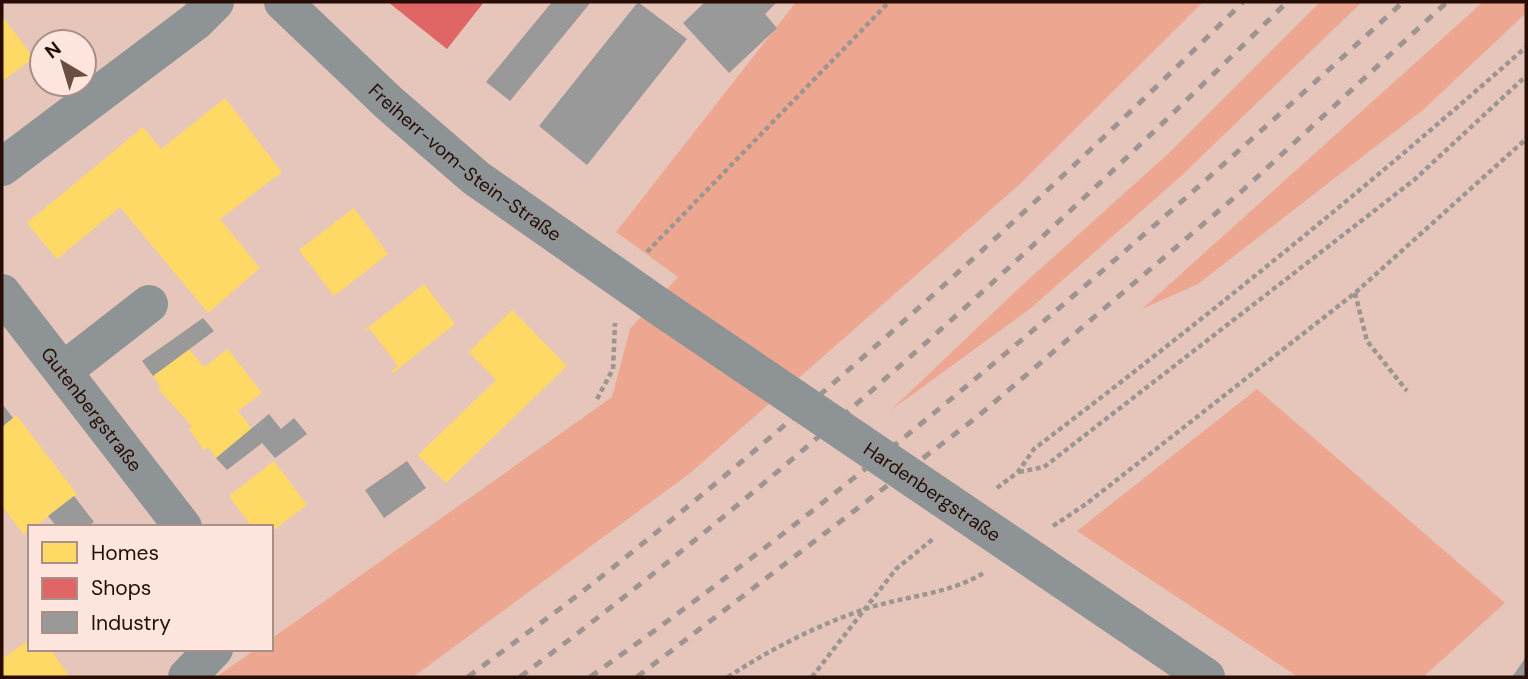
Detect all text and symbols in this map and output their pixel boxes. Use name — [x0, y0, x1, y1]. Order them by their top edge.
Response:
north arrow — [28, 28, 98, 98]
text: N — [40, 36, 66, 64]
street label: Freiherr-vom-Stein-Straße — [363, 78, 566, 247]
street label: Gutenbergstraße — [36, 342, 148, 477]
street label: Hardenbergstraße — [859, 436, 1006, 547]
legend — [28, 525, 273, 651]
text: Homes — [91, 539, 159, 567]
text: Shops — [91, 574, 151, 602]
text: Industry — [91, 609, 171, 637]

